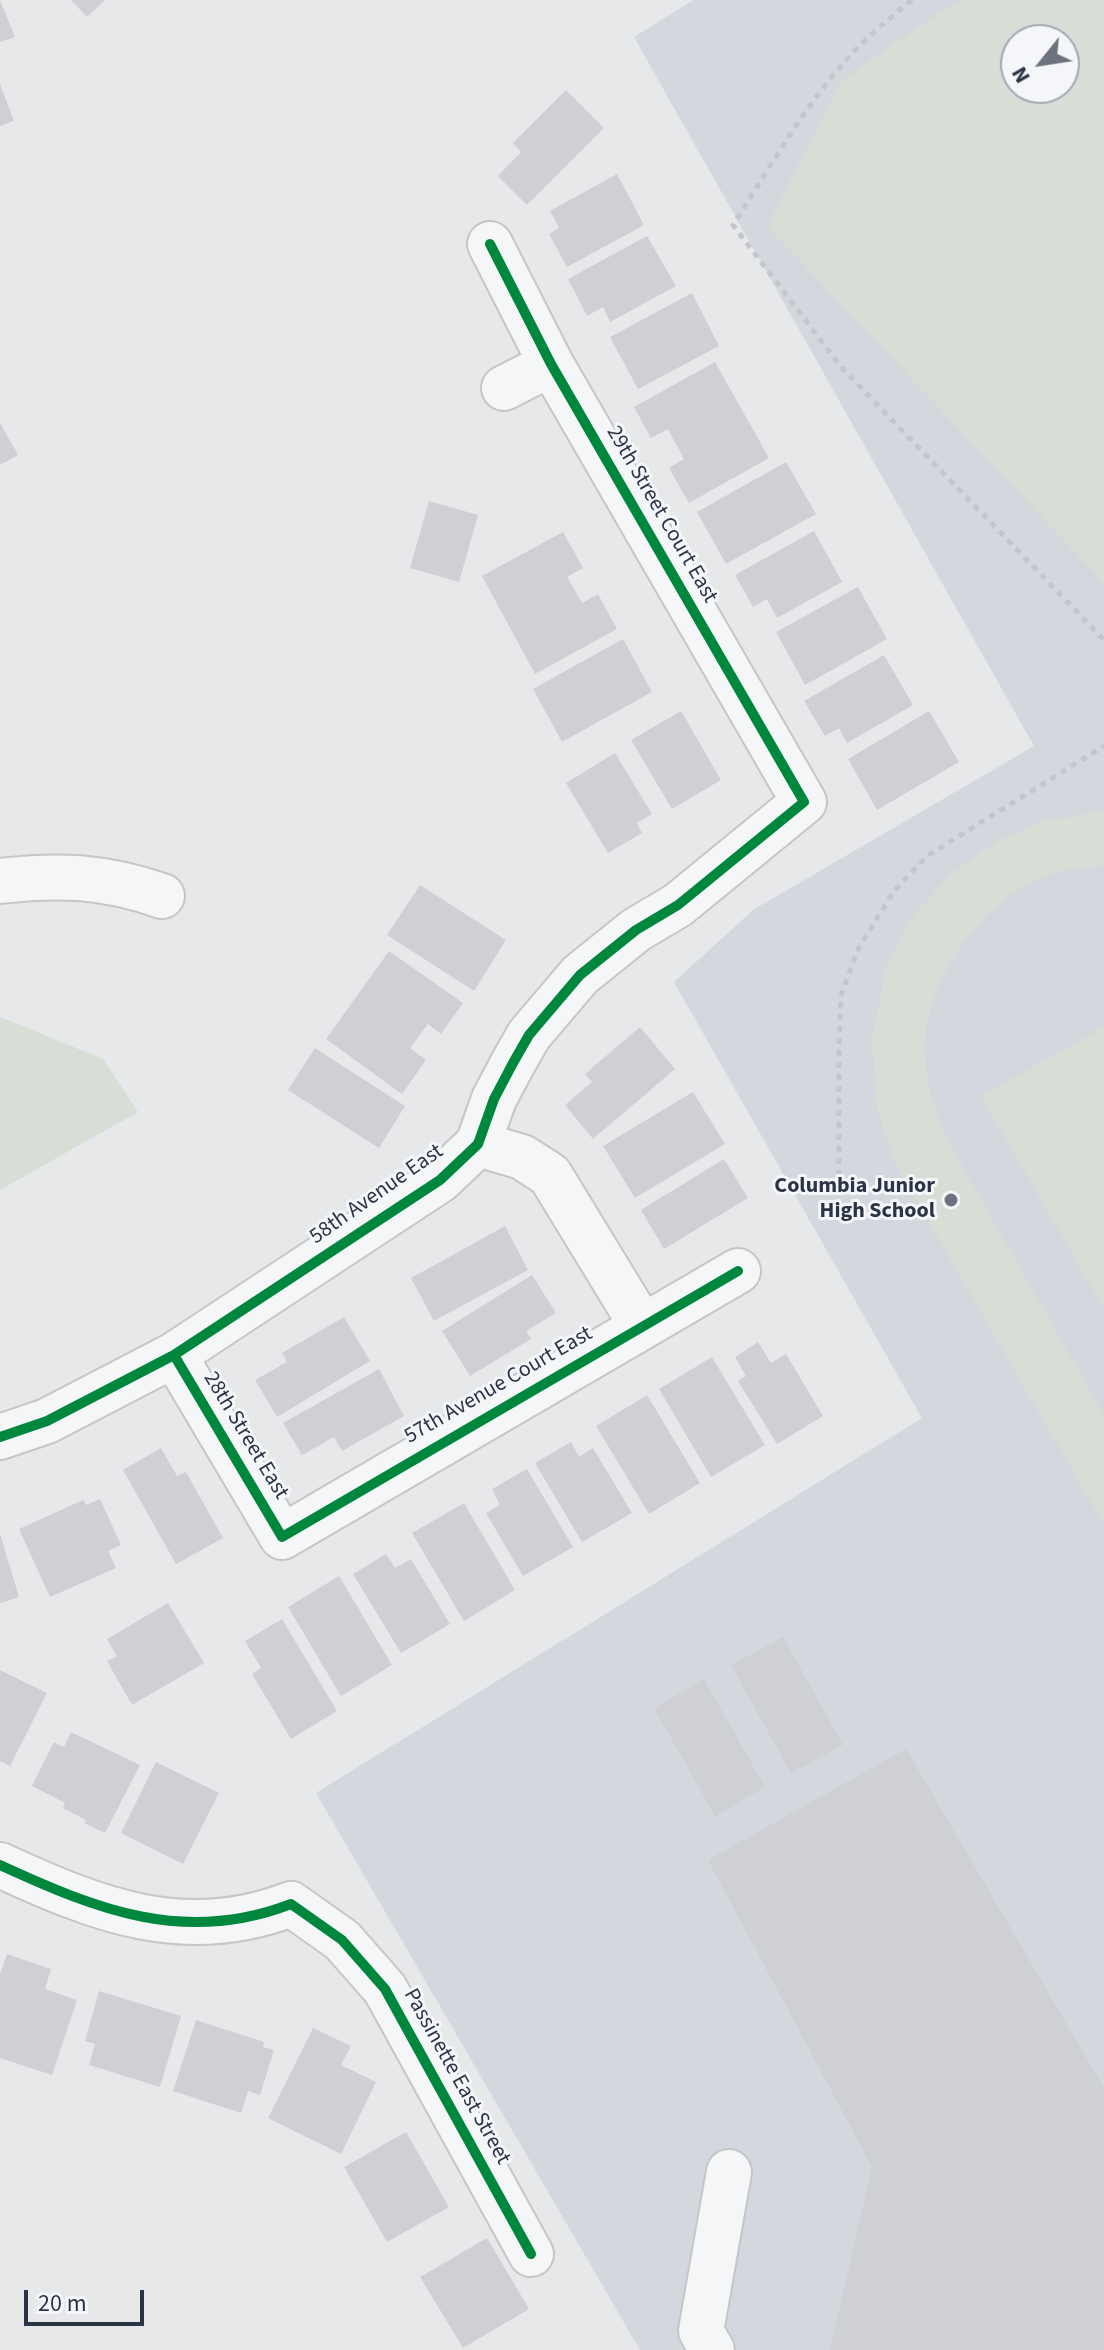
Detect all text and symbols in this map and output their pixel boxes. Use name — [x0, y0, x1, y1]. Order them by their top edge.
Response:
north arrow — [1000, 24, 1080, 104]
text: N — [1003, 61, 1038, 89]
street label: 29th Street Court East — [600, 422, 722, 608]
street label: 58th Avenue East — [305, 1139, 449, 1251]
place label: Columbia Junior High School — [774, 1174, 935, 1226]
marker: Columbia Junior High School — [942, 1191, 960, 1209]
street label: 57th Avenue Court East — [400, 1321, 598, 1451]
street label: 28th Street East — [197, 1367, 293, 1505]
street label: Passinette East Street — [397, 1984, 515, 2170]
scale bar — [28, 2274, 148, 2324]
text: 20 m — [38, 2286, 87, 2321]

